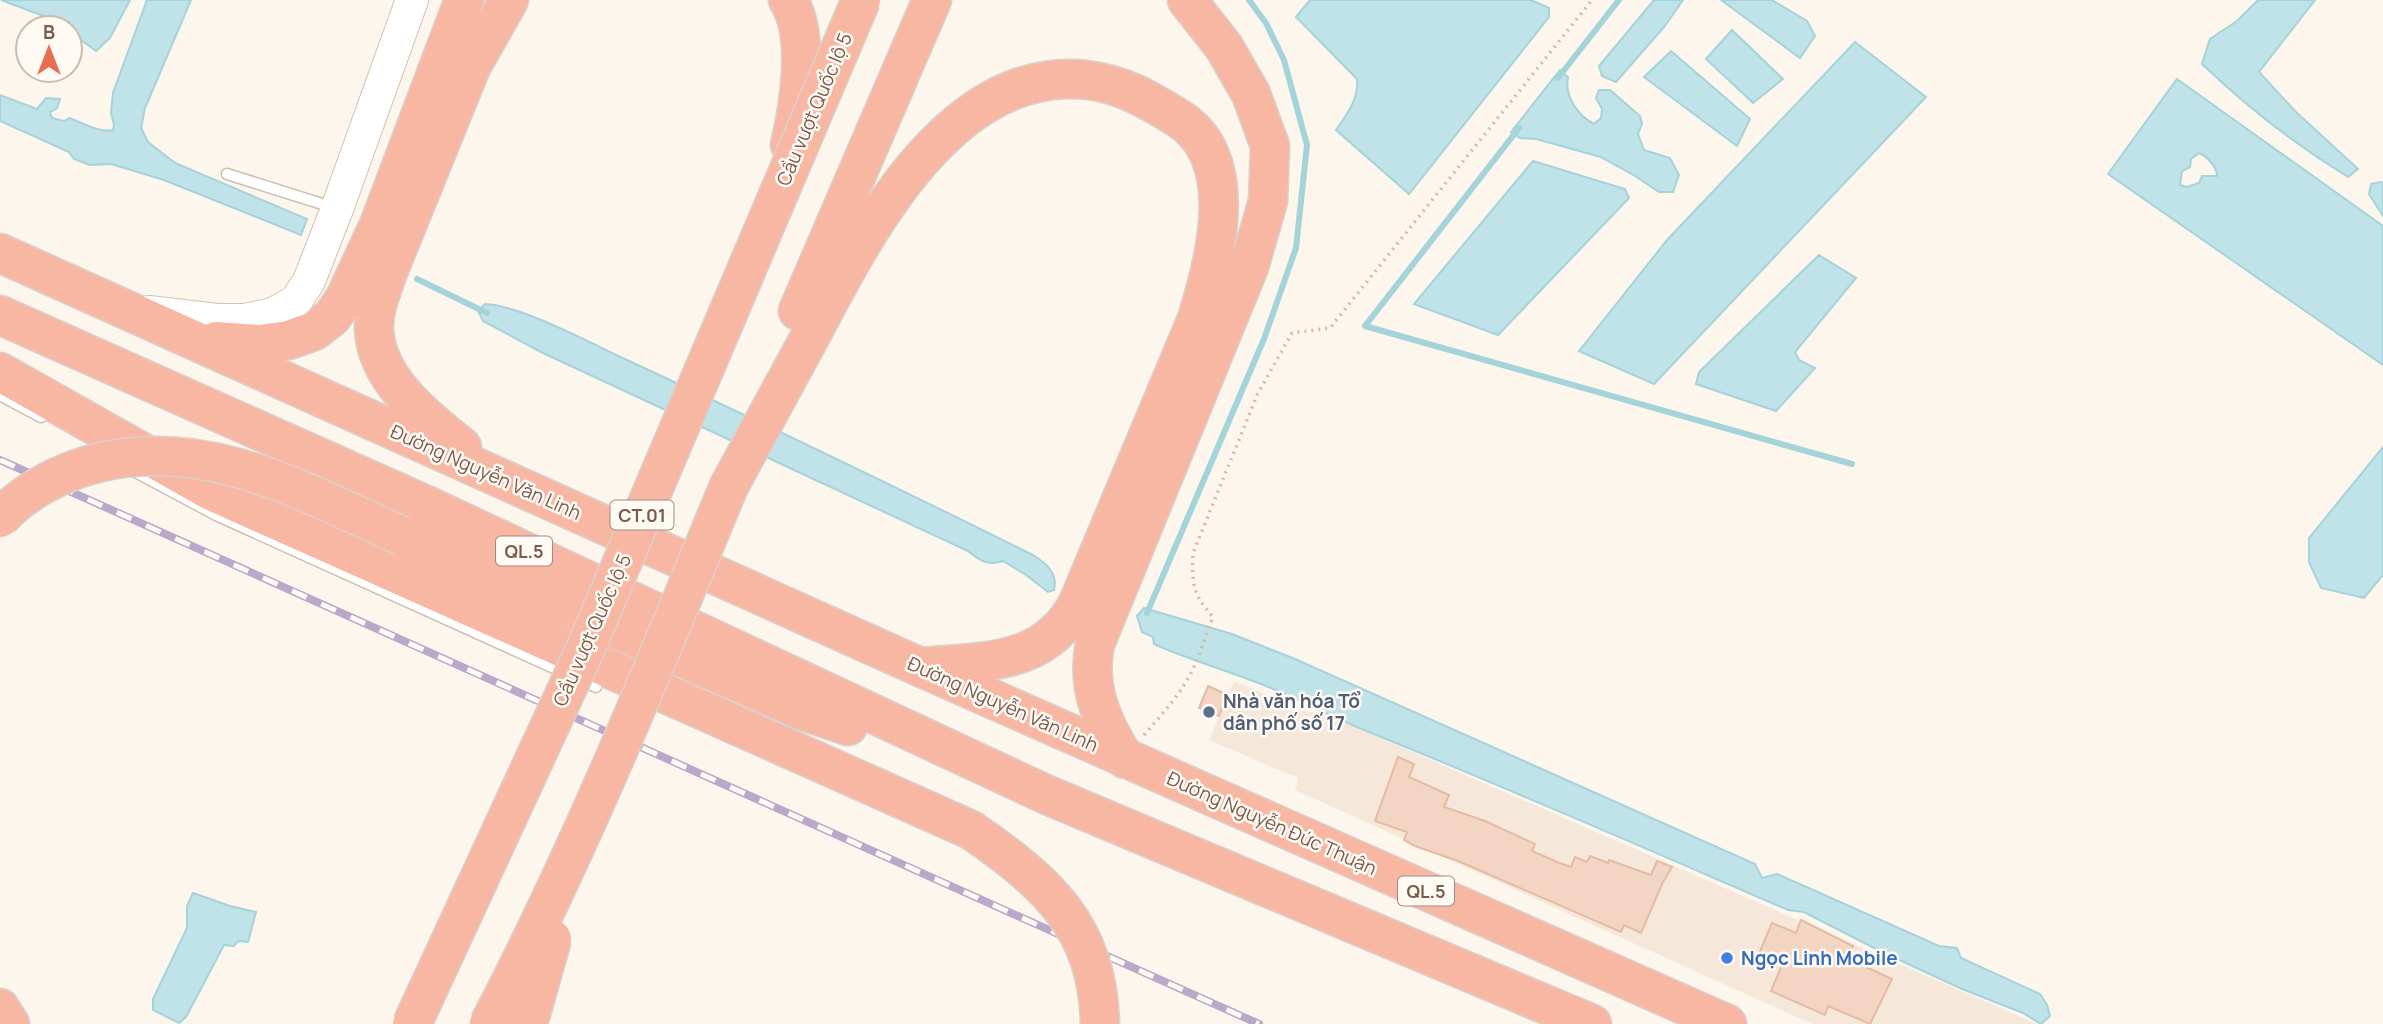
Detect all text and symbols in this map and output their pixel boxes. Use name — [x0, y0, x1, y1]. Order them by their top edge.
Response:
north arrow — [14, 14, 84, 84]
text: B — [43, 19, 55, 45]
street label: Cầu vượt Quốc lộ 5 — [770, 28, 858, 189]
street label: Đường Nguyễn Văn Linh — [387, 418, 585, 526]
road number: CT.01 — [610, 500, 674, 530]
road number: QL.5 — [496, 536, 552, 566]
street label: Cầu vượt Quốc lộ 5 — [547, 550, 637, 710]
street label: Đường Nguyễn Văn Linh — [904, 650, 1102, 758]
place label: Nhà văn hóa Tổ dân phố số 17 — [1223, 688, 1361, 736]
marker: Nhà văn hóa Tổ dân phố số 17 — [1201, 704, 1217, 720]
street label: Đường Nguyễn Đức Thuận — [1163, 765, 1381, 881]
road number: QL.5 — [1398, 876, 1454, 906]
place label: Ngọc Linh Mobile — [1741, 945, 1898, 971]
marker: Ngọc Linh Mobile — [1719, 950, 1735, 966]

